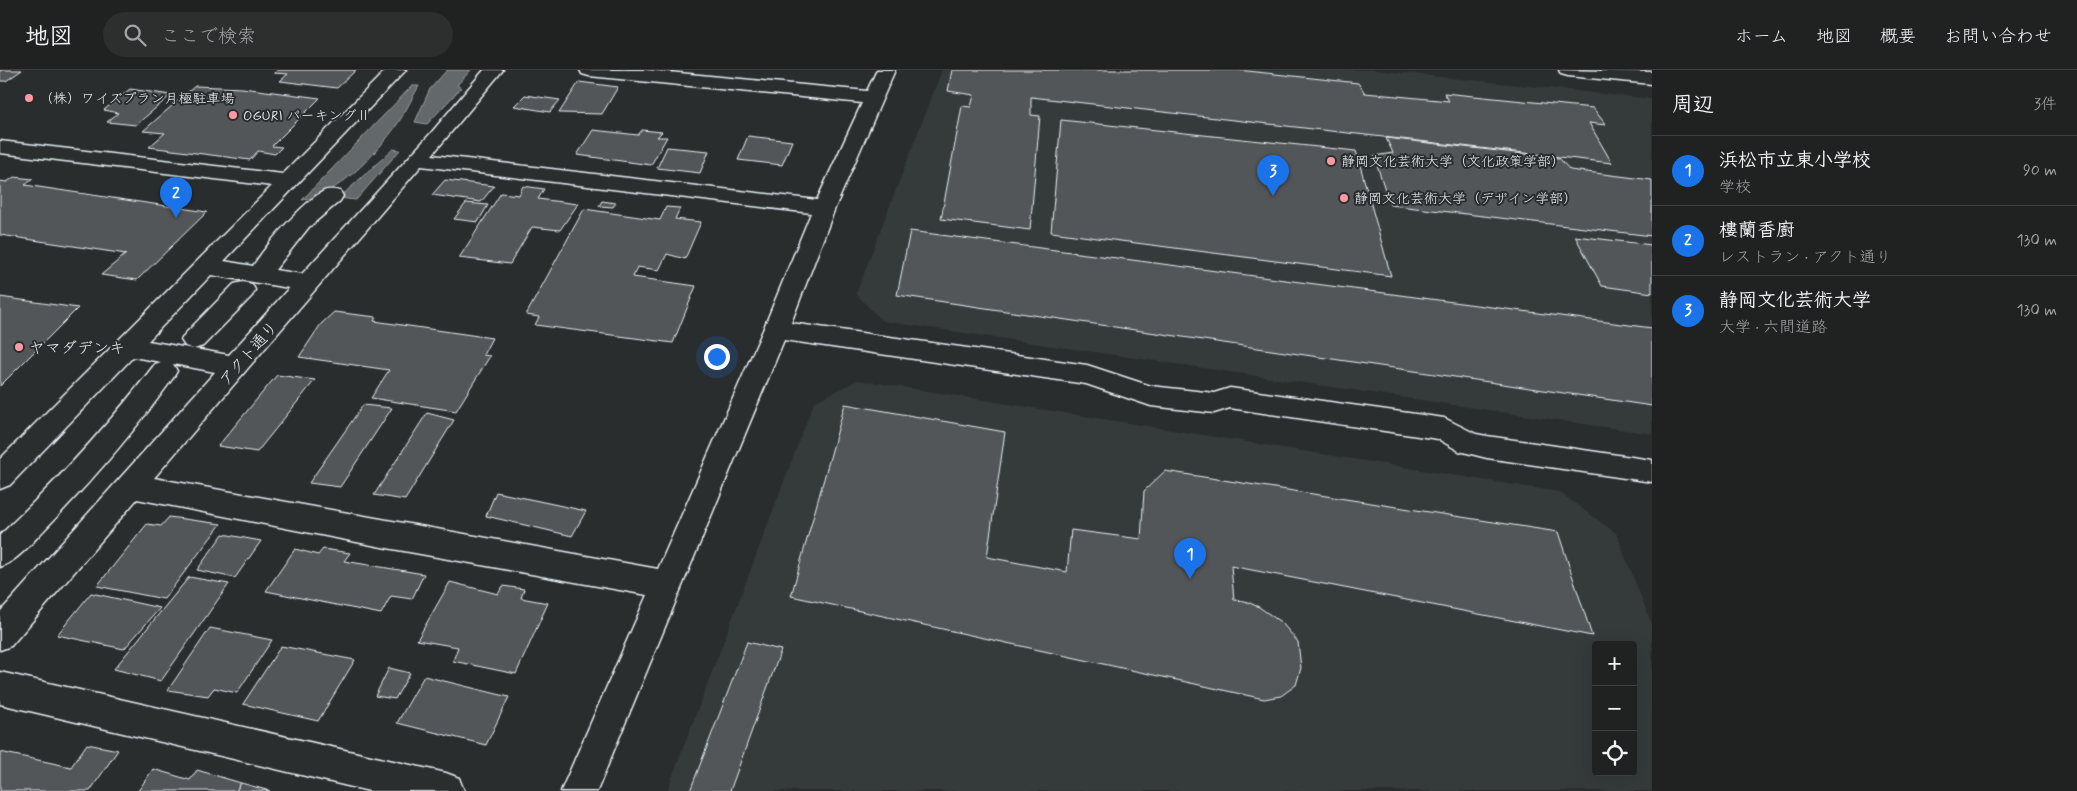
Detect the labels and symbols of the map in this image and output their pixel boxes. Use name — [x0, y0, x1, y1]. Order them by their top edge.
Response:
place label: （株）ワイズプラン月極駐車場 — [39, 90, 234, 108]
marker: （株）ワイズプラン月極駐車場 — [23, 92, 35, 104]
place label: OGURI パーキングⅡ — [243, 107, 370, 125]
marker: OGURI パーキングⅡ — [227, 109, 239, 121]
place label: 静岡文化芸術大学（文化政策学部） — [1341, 153, 1565, 171]
pin: 3 — [1257, 155, 1289, 196]
marker: 静岡文化芸術大学（文化政策学部） — [1325, 155, 1337, 167]
pin: 2 — [160, 177, 192, 218]
place label: 静岡文化芸術大学（デザイン学部） — [1354, 190, 1577, 208]
marker: 静岡文化芸術大学（デザイン学部） — [1338, 192, 1350, 204]
street label: アクト通り — [215, 317, 283, 391]
place label: ヤマダデンキ — [29, 338, 125, 359]
marker: ヤマダデンキ — [13, 341, 25, 353]
your location — [704, 344, 730, 370]
pin: 1 — [1174, 538, 1206, 579]

